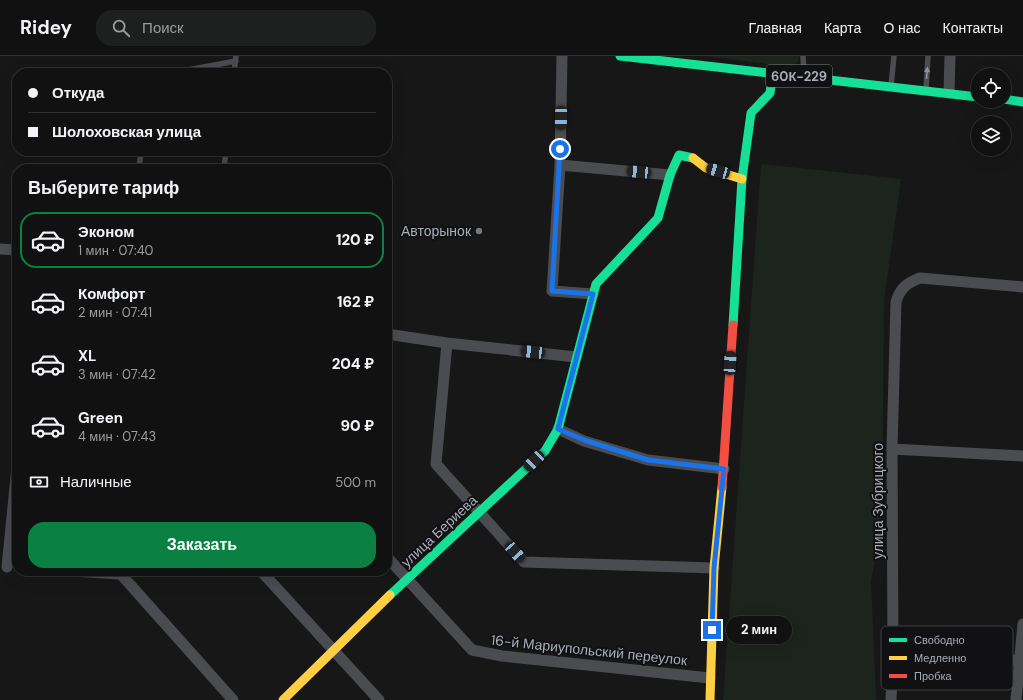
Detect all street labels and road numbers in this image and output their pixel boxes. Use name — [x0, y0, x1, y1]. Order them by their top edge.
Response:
road number: 60К-229 — [766, 65, 832, 87]
street label: улица Зубрицкого — [869, 443, 887, 559]
street label: улица Бериева — [397, 491, 481, 571]
street label: 16-й Мариупольский переулок — [490, 631, 689, 669]

